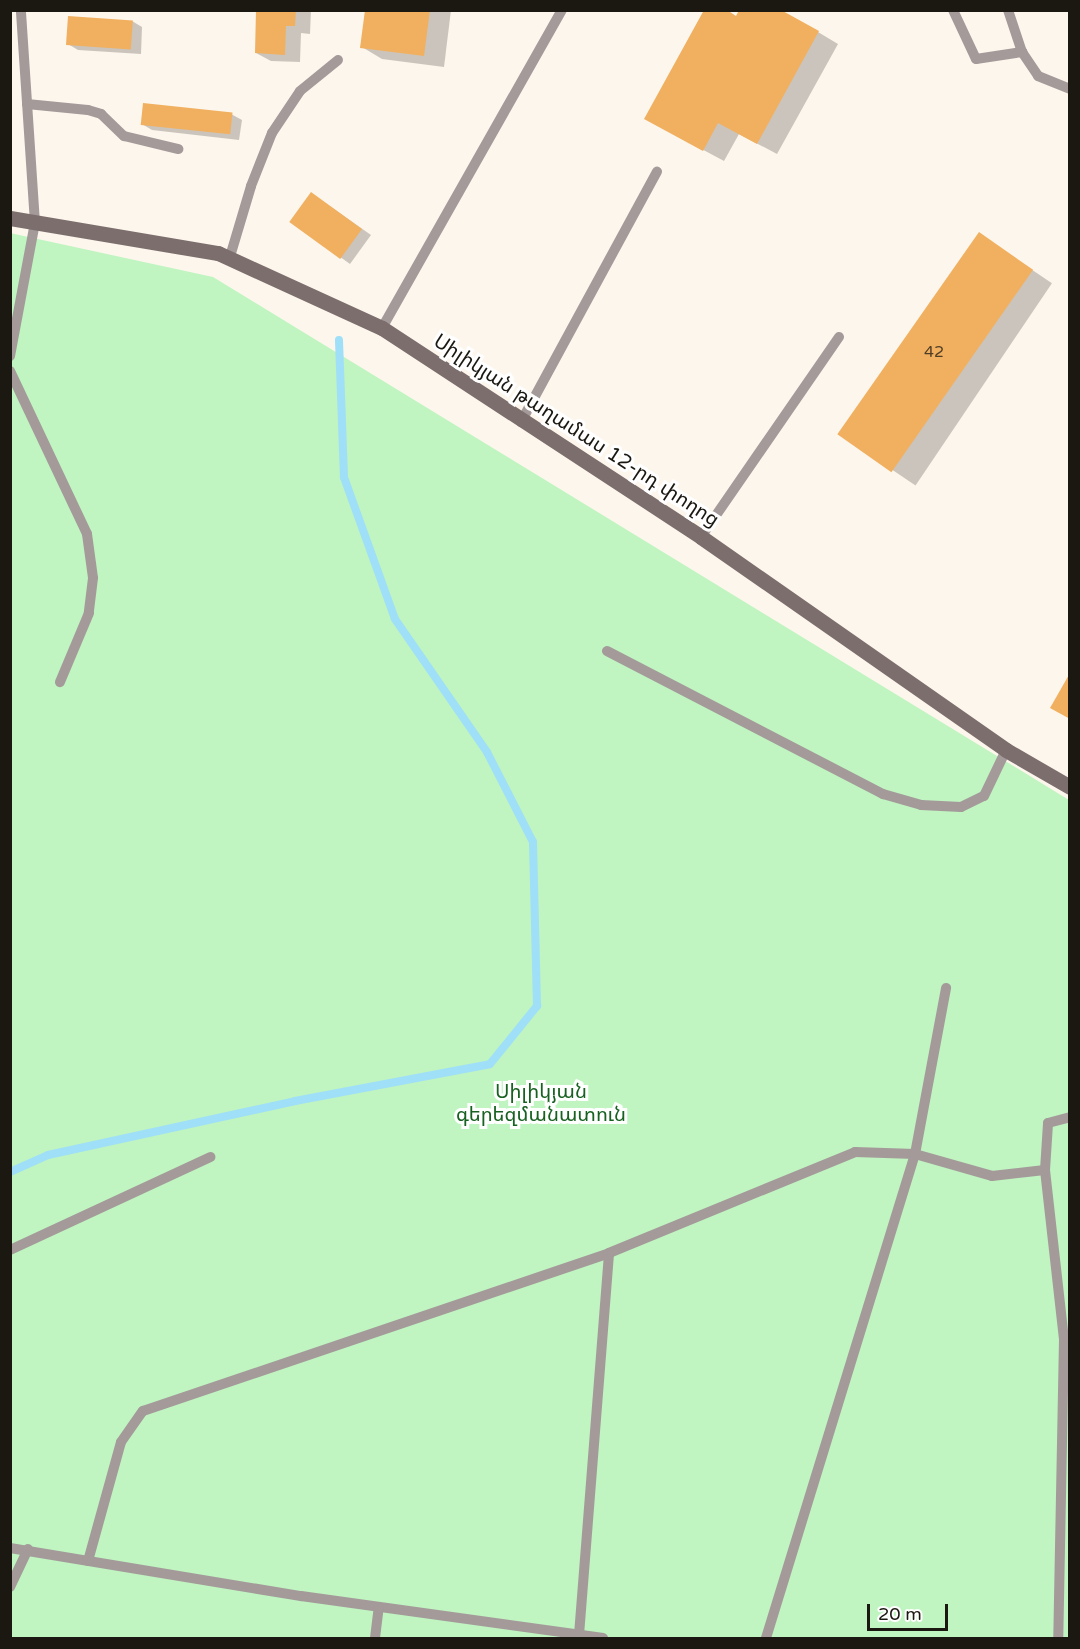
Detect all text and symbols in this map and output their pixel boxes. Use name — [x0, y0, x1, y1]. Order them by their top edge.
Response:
street label: Սիլիկյան թաղամաս 12-րդ փողոց — [429, 329, 723, 533]
house number: 42 — [924, 342, 944, 362]
park label: Սիլիկյան գերեզմանատուն — [456, 1080, 626, 1127]
scale bar — [870, 1592, 951, 1630]
text: 20 m — [878, 1603, 922, 1625]

